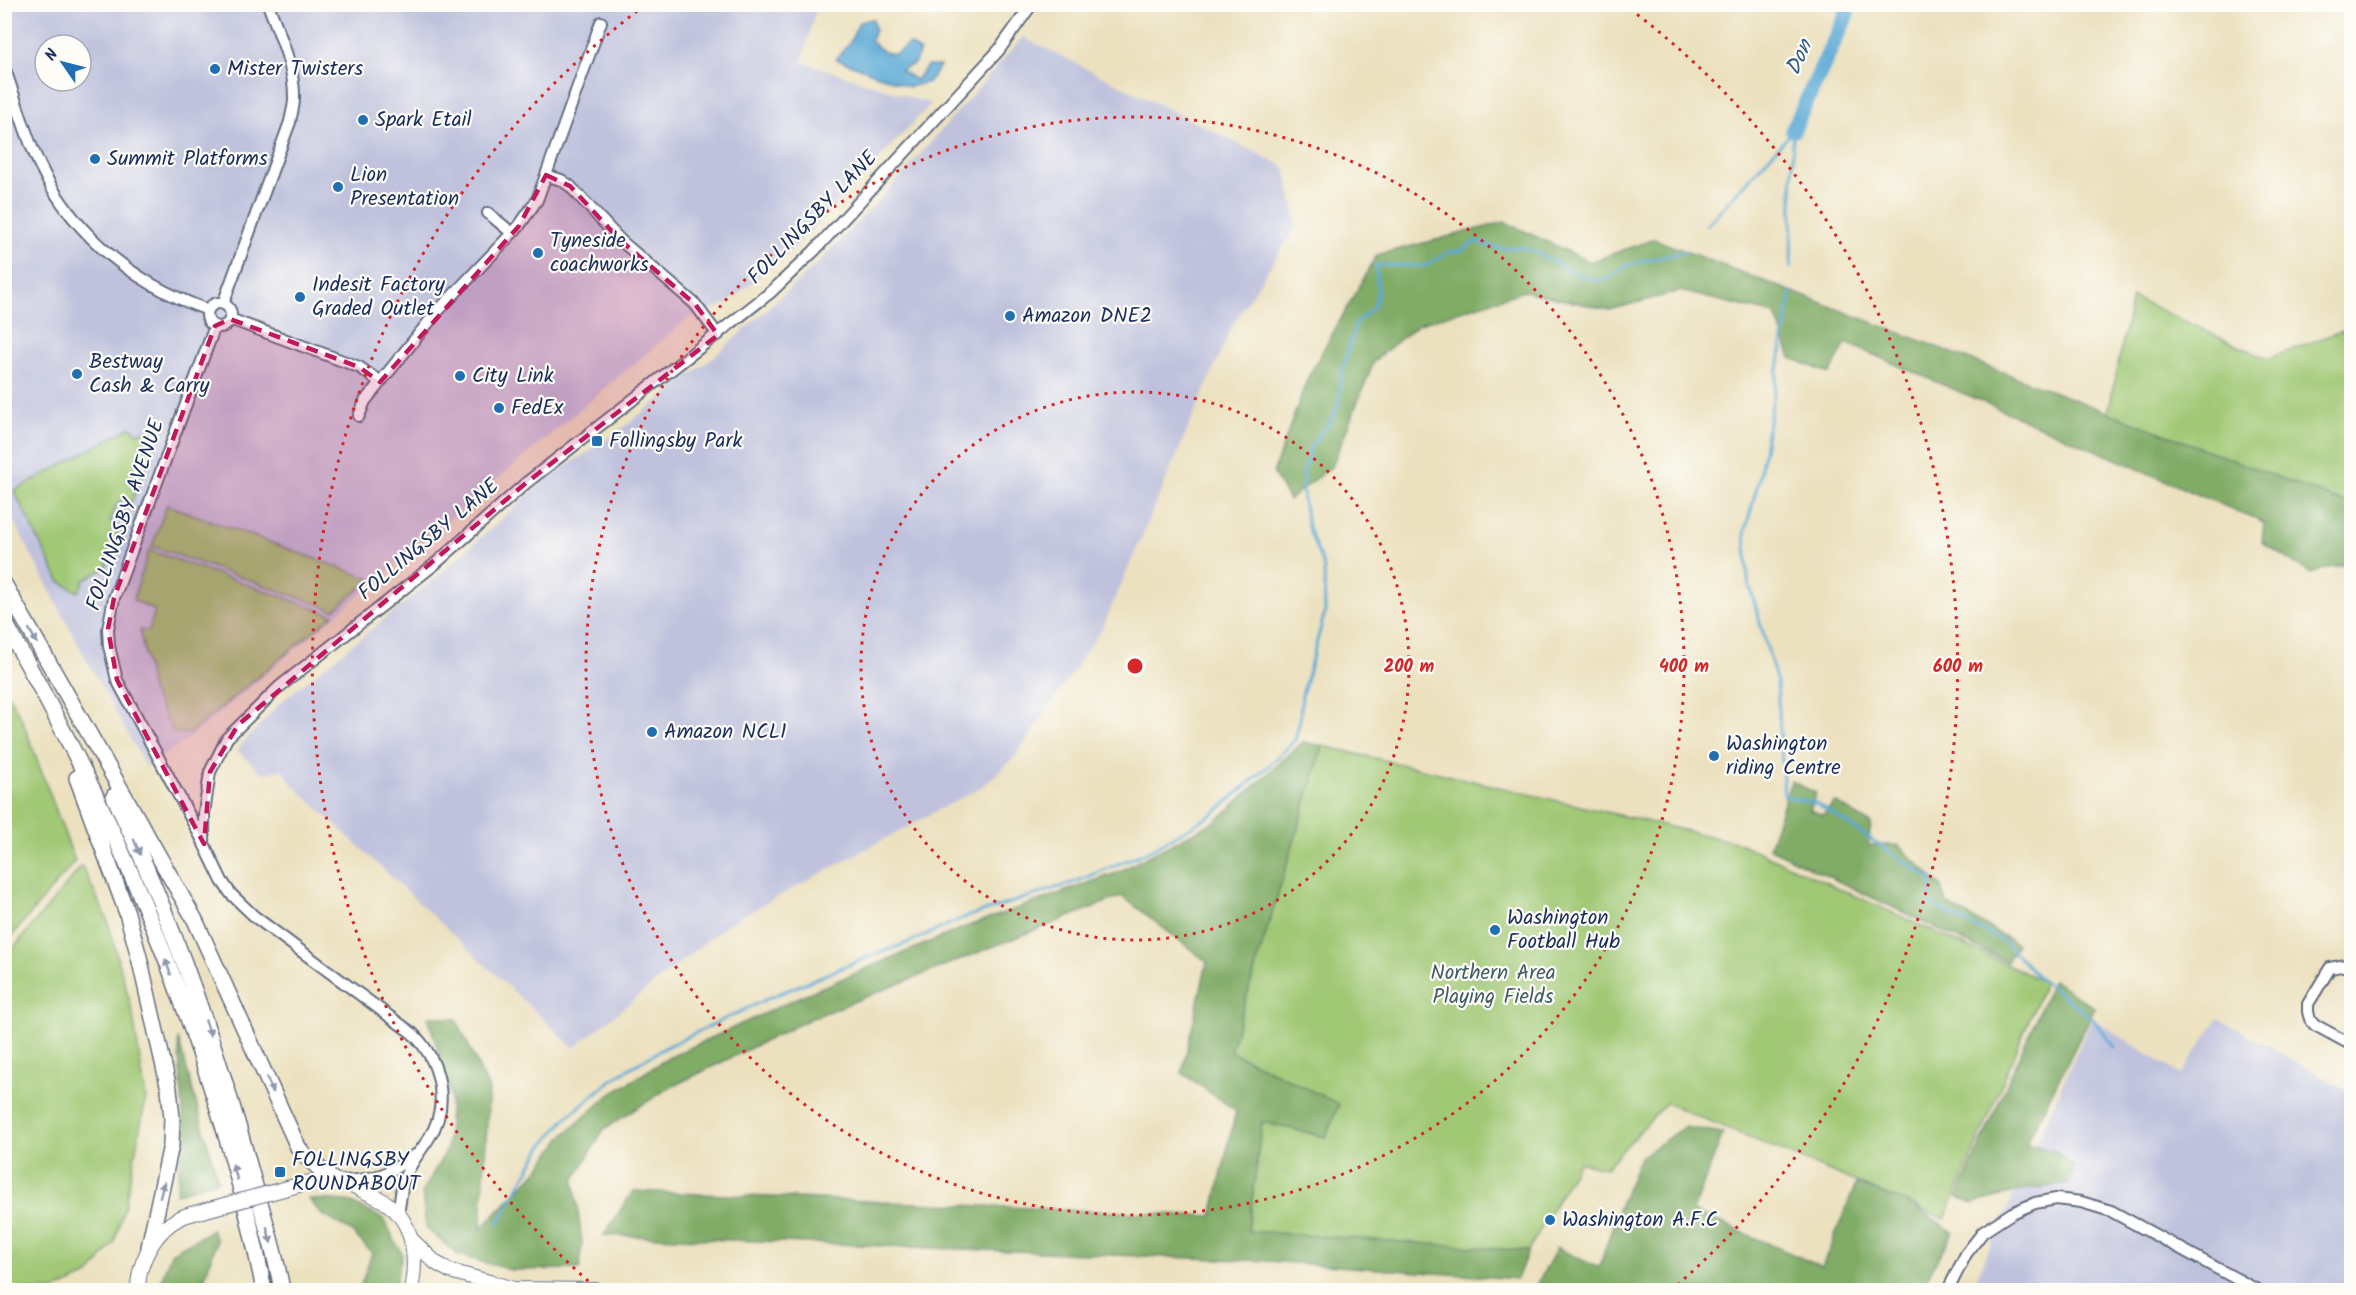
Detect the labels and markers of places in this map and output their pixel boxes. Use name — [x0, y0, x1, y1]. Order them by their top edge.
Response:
place label: Mister Twisters — [227, 53, 363, 86]
marker: Mister Twisters — [208, 62, 222, 76]
place label: Spark Etail — [375, 104, 472, 137]
marker: Spark Etail — [356, 113, 370, 127]
place label: Summit Platforms — [107, 143, 268, 176]
marker: Summit Platforms — [88, 152, 102, 166]
place label: Lion Presentation — [350, 159, 459, 216]
marker: Lion Presentation — [331, 180, 345, 194]
place label: Tyneside coachworks — [550, 225, 649, 282]
marker: Tyneside coachworks — [531, 246, 545, 260]
place label: Indesit Factory Graded Outlet — [312, 269, 445, 326]
marker: Indesit Factory Graded Outlet — [293, 290, 307, 304]
place label: Amazon DNE2 — [1022, 300, 1152, 333]
marker: Amazon DNE2 — [1003, 309, 1017, 323]
place label: Bestway Cash & Carry — [89, 346, 210, 403]
place label: City Link — [472, 360, 554, 393]
marker: Bestway Cash & Carry — [70, 367, 84, 381]
marker: City Link — [453, 369, 467, 383]
place label: FedEx — [511, 392, 564, 425]
marker: FedEx — [492, 401, 506, 415]
place label: Follingsby Park — [609, 425, 742, 458]
marker: Follingsby Park — [590, 434, 604, 448]
centre of rings — [1125, 656, 1145, 676]
place label: Amazon NCL1 — [664, 716, 787, 749]
marker: Amazon NCL1 — [645, 725, 659, 739]
place label: Washington riding Centre — [1726, 728, 1841, 785]
marker: Washington riding Centre — [1707, 749, 1721, 763]
place label: Washington Football Hub — [1507, 902, 1620, 959]
marker: Washington Football Hub — [1488, 923, 1502, 937]
place label: FOLLINGSBY ROUNDABOUT — [292, 1144, 422, 1201]
marker: FOLLINGSBY ROUNDABOUT — [273, 1165, 287, 1179]
place label: Washington A.F.C — [1562, 1204, 1718, 1237]
marker: Washington A.F.C — [1543, 1213, 1557, 1227]

